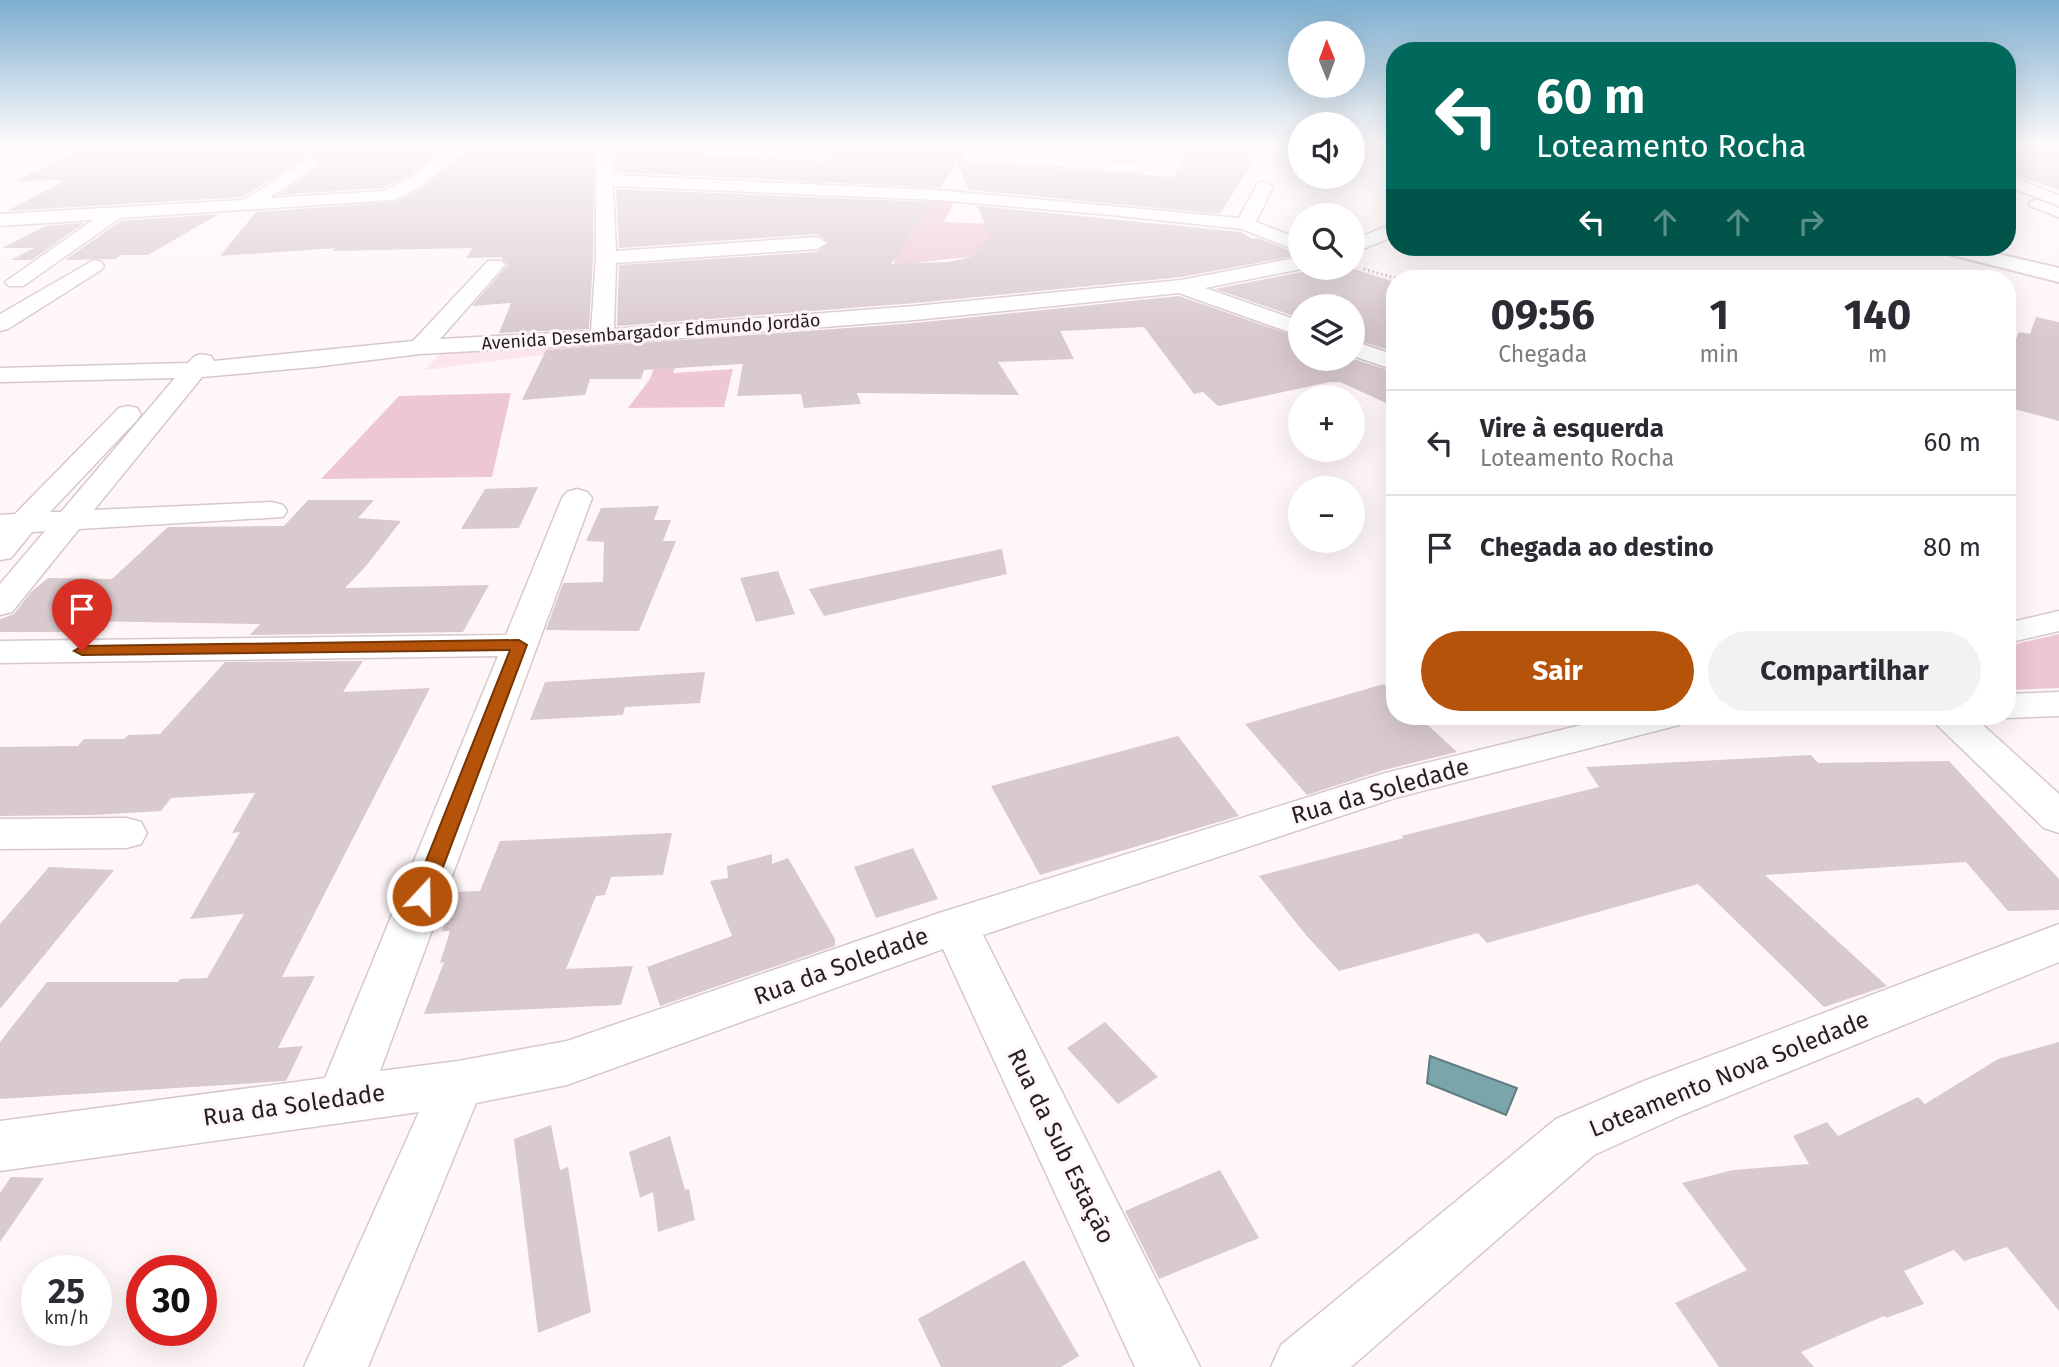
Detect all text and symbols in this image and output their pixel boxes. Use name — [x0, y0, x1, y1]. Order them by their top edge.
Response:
north arrow — [1288, 21, 1365, 98]
map controls — [1288, 21, 1365, 553]
text: 60 m — [1536, 67, 1645, 126]
icon: left — [1421, 70, 1512, 161]
button: sound — [1288, 112, 1365, 189]
text: Loteamento Rocha — [1536, 127, 1806, 165]
button: search — [1288, 203, 1365, 280]
icon: left — [1573, 203, 1611, 241]
icon: ahead — [1646, 203, 1684, 241]
icon: ahead — [1719, 203, 1757, 241]
icon: right — [1792, 203, 1830, 241]
text: 09:56 — [1491, 290, 1595, 340]
text: 1 — [1709, 290, 1729, 340]
text: 140 — [1844, 290, 1911, 340]
button: layers — [1288, 294, 1365, 371]
street label: Avenida Desembargador Edmundo Jordão — [481, 309, 821, 355]
text: Chegada — [1498, 340, 1587, 368]
text: min — [1699, 340, 1739, 368]
text: m — [1868, 340, 1887, 368]
button: + — [1288, 385, 1365, 462]
text: Vire à esquerda — [1480, 413, 1664, 444]
icon: left — [1421, 424, 1459, 462]
text: 60 m — [1923, 427, 1981, 458]
text: Loteamento Rocha — [1480, 444, 1674, 472]
button: − — [1288, 476, 1365, 553]
icon: arrive — [1421, 529, 1459, 567]
text: Chegada ao destino — [1480, 532, 1714, 563]
text: 80 m — [1923, 532, 1981, 563]
pin — [52, 579, 112, 651]
icon: arrive — [63, 590, 101, 628]
button: Sair — [1421, 631, 1694, 711]
button: Compartilhar — [1708, 631, 1981, 711]
street label: Rua da Soledade — [1288, 752, 1472, 830]
position arrow — [385, 859, 459, 933]
street label: Rua da Soledade — [750, 921, 932, 1011]
street label: Loteamento Nova Soledade — [1585, 1005, 1873, 1143]
street label: Rua da Sub Estação — [1002, 1044, 1120, 1248]
street label: Rua da Soledade — [201, 1078, 387, 1132]
speed limit sign: 30 — [126, 1255, 217, 1346]
text: 25 — [48, 1270, 85, 1312]
text: km/h — [44, 1307, 89, 1329]

